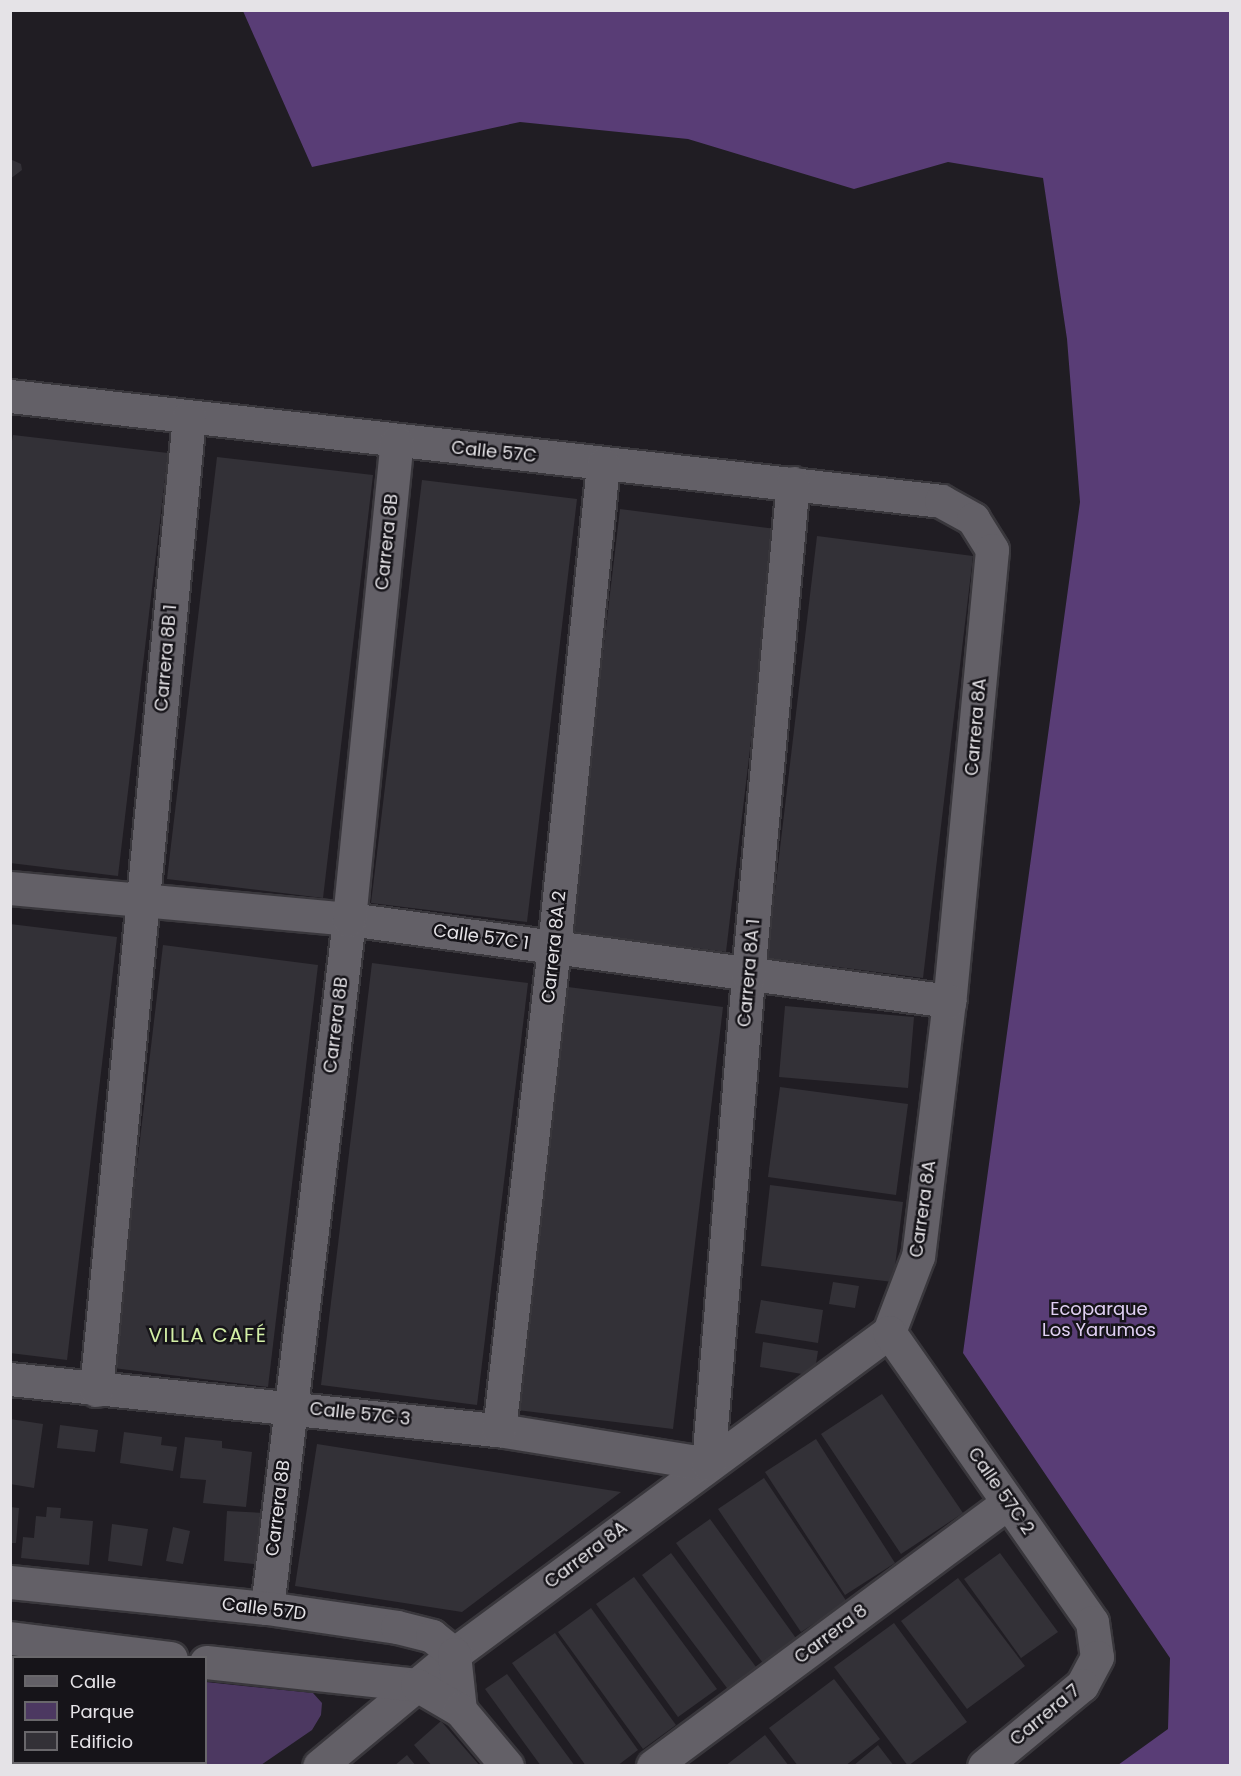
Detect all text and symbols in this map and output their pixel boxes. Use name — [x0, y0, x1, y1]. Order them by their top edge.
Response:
street label: Calle 57C — [450, 437, 538, 467]
street label: Carrera 8B — [371, 493, 403, 591]
street label: Carrera 8B 1 — [151, 604, 181, 712]
street label: Carrera 8A — [961, 677, 991, 777]
street label: Carrera 8A 2 — [537, 890, 571, 1004]
street label: Carrera 8A 1 — [734, 918, 764, 1028]
street label: Calle 57C 1 — [432, 920, 530, 954]
street label: Carrera 8B — [319, 976, 353, 1074]
street label: Carrera 8A — [905, 1159, 941, 1259]
park label: Ecoparque Los Yarumos — [1042, 1299, 1156, 1342]
district label: VILLA CAFÉ — [149, 1323, 267, 1347]
street label: Calle 57C 3 — [308, 1398, 412, 1430]
street label: Calle 57C 2 — [963, 1443, 1039, 1539]
street label: Carrera 8B — [261, 1459, 295, 1557]
street label: Carrera 8A — [540, 1517, 632, 1593]
street label: Calle 57D — [221, 1593, 307, 1625]
street label: Carrera 8 — [790, 1600, 872, 1668]
legend — [12, 1656, 207, 1764]
text: Calle — [70, 1669, 116, 1694]
street label: Carrera 7 — [1006, 1680, 1084, 1750]
text: Parque — [70, 1699, 134, 1724]
text: Edificio — [70, 1729, 133, 1754]

